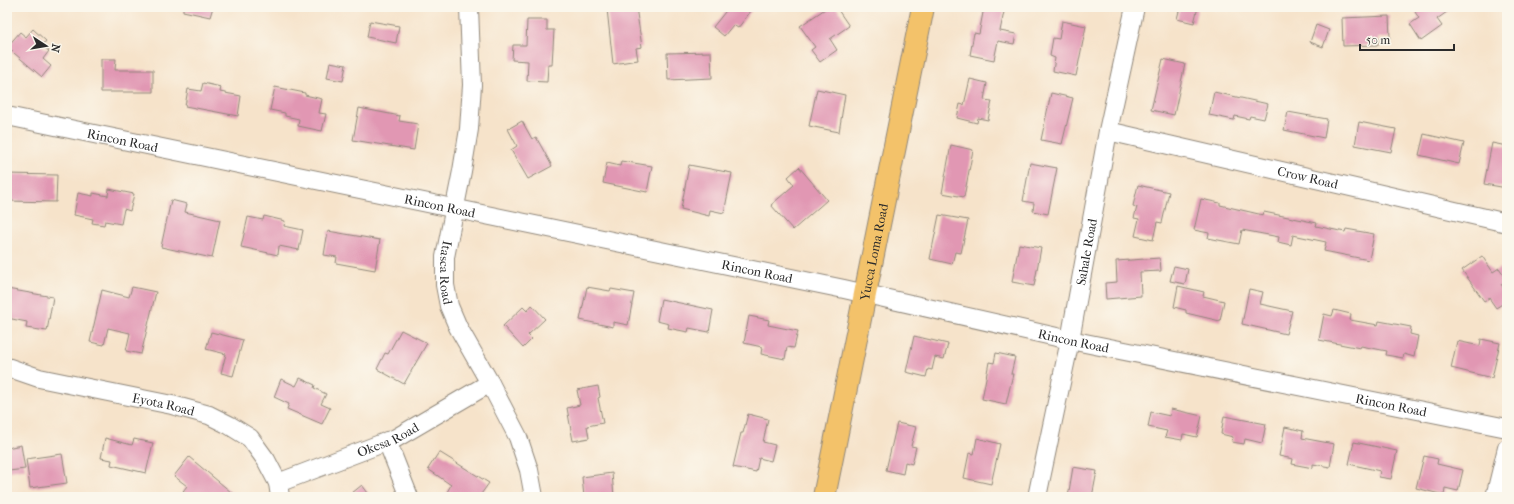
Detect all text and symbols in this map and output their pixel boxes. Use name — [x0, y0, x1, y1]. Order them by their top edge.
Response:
north arrow — [26, 26, 66, 66]
scale bar — [1360, 26, 1454, 52]
text: 50 m — [1366, 33, 1390, 47]
text: N — [48, 43, 63, 54]
street label: Rincon Road — [86, 125, 160, 155]
street label: Crow Road — [1276, 163, 1341, 192]
street label: Rincon Road — [403, 191, 478, 220]
street label: Yucca Loma Road — [856, 201, 891, 303]
street label: Sahale Road — [1073, 216, 1100, 287]
street label: Itasca Road — [438, 240, 456, 307]
street label: Rincon Road — [720, 256, 795, 286]
street label: Rincon Road — [1037, 326, 1111, 355]
street label: Eyota Road — [131, 390, 197, 419]
street label: Rincon Road — [1354, 390, 1429, 419]
street label: Okesa Road — [355, 419, 422, 460]

